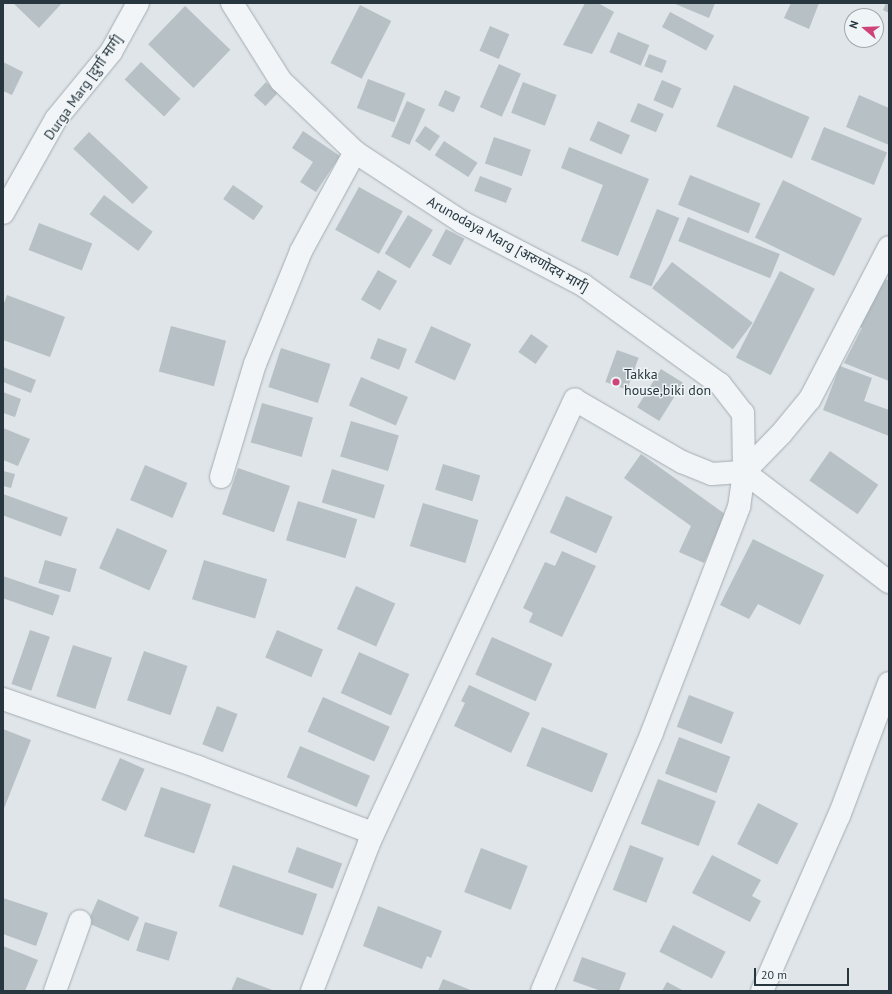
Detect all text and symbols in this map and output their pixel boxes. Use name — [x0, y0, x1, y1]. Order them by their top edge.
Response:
north arrow — [844, 8, 884, 48]
text: N — [846, 19, 861, 30]
street label: Durga Marg [दुर्गा मार्ग] — [40, 31, 126, 143]
street label: Arunodaya Marg [अरुणोदय मार्ग] — [424, 193, 592, 295]
place label: Takka house,biki don — [624, 366, 711, 398]
marker: Takka house,biki don — [611, 377, 621, 387]
scale bar — [756, 960, 851, 986]
text: 20 m — [761, 967, 787, 982]

